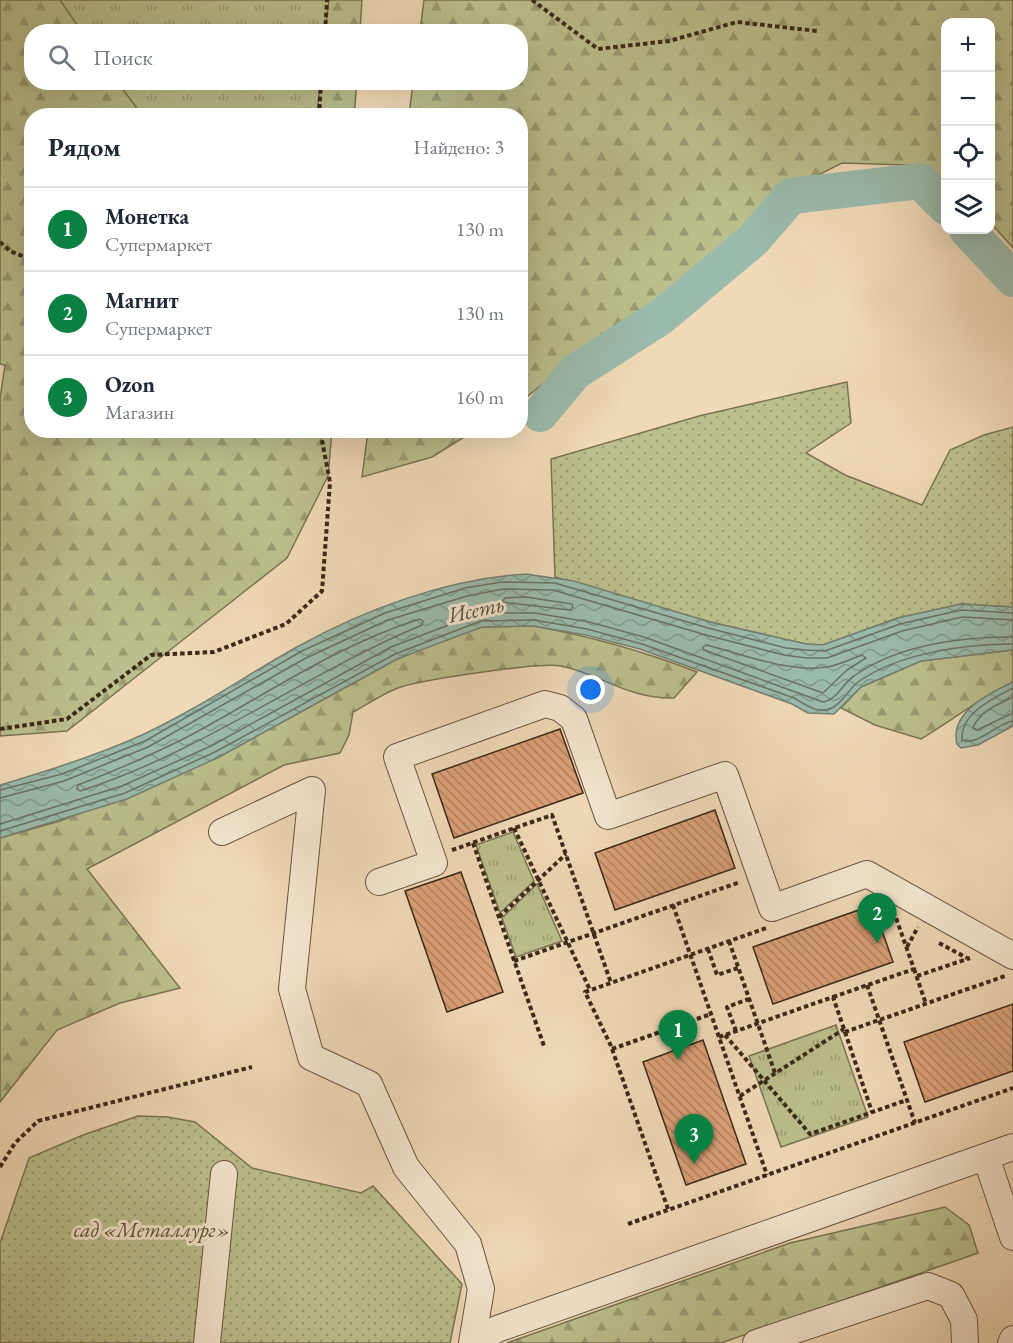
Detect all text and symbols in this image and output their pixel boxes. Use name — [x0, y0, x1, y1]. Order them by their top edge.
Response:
map controls — [941, 18, 995, 234]
button: + — [941, 18, 995, 72]
search box — [24, 24, 528, 90]
icon: search — [45, 41, 78, 74]
text: Поиск — [93, 43, 153, 72]
button: − — [941, 72, 995, 126]
button: locate — [941, 126, 995, 180]
text: Рядом — [48, 130, 121, 164]
text: Найдено: 3 — [413, 134, 504, 160]
button: layers — [941, 180, 995, 234]
text: Монетка — [105, 202, 189, 231]
text: 1 — [62, 216, 73, 242]
text: 130 m — [456, 216, 504, 242]
text: Супермаркет — [105, 231, 212, 257]
text: Магнит — [105, 286, 179, 315]
text: 2 — [62, 300, 73, 326]
text: 130 m — [456, 300, 504, 326]
text: Супермаркет — [105, 315, 212, 341]
text: Ozon — [105, 370, 155, 399]
text: 3 — [62, 384, 73, 410]
text: 160 m — [456, 384, 504, 410]
text: Магазин — [105, 399, 174, 425]
water label: Исеть — [444, 589, 507, 630]
your location — [576, 675, 605, 704]
pin: 2 — [858, 894, 896, 943]
pin: 1 — [658, 1010, 698, 1060]
pin: 3 — [674, 1114, 714, 1164]
park label: сад «Металлург» — [74, 1216, 230, 1243]

